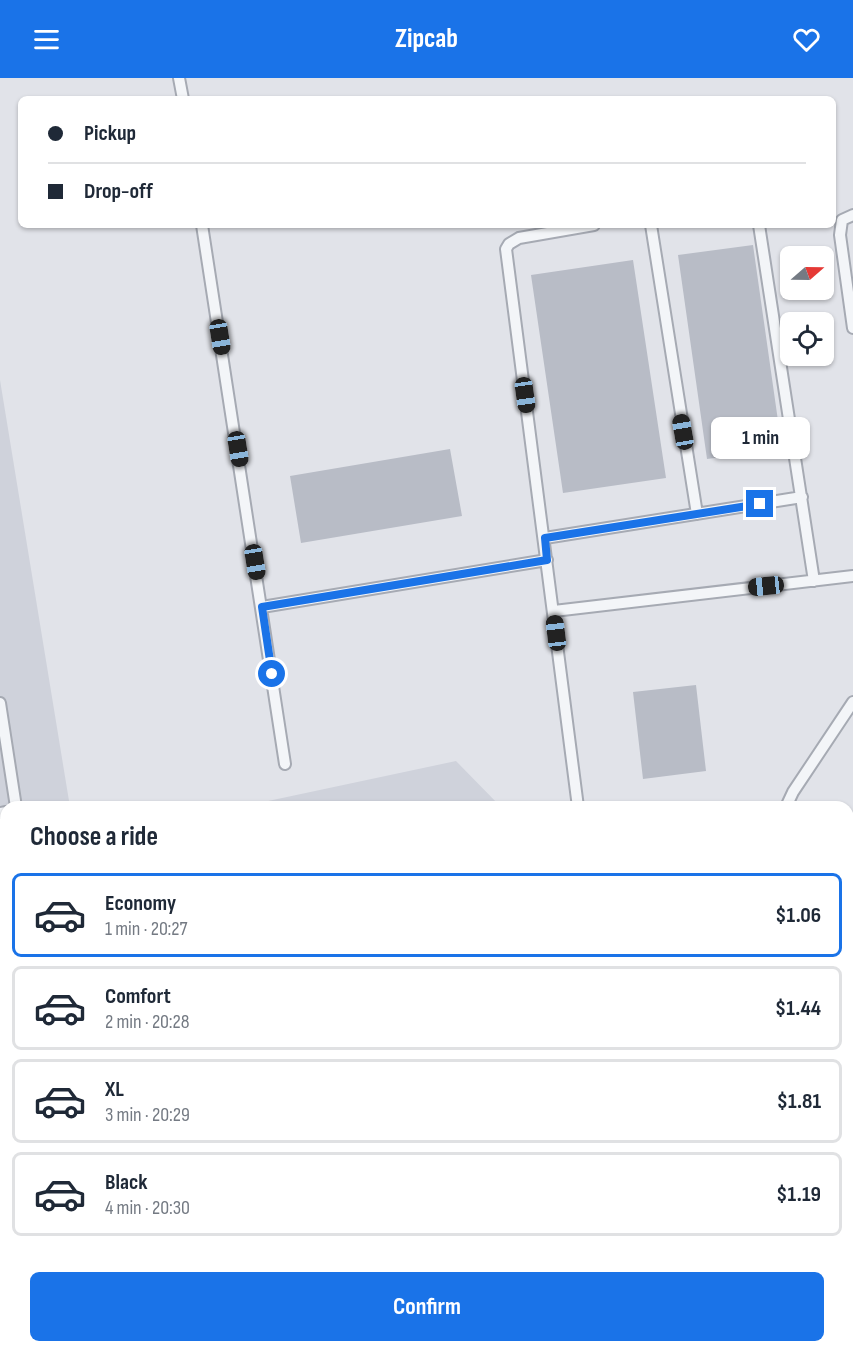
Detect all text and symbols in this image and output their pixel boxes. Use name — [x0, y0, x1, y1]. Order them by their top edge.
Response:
icon: menu — [30, 23, 63, 56]
text: Zipcab — [395, 23, 458, 55]
icon: heart — [790, 23, 823, 56]
text: Pickup — [84, 120, 136, 147]
text: Drop-off — [84, 178, 153, 205]
north arrow — [780, 246, 834, 300]
map controls — [780, 246, 834, 366]
button: locate — [780, 312, 834, 366]
car — [208, 318, 232, 356]
car — [514, 376, 536, 414]
car — [671, 413, 695, 451]
callout: 1 min — [710, 417, 810, 459]
text: 1 min — [742, 426, 779, 450]
car — [226, 430, 250, 468]
route end — [746, 490, 773, 517]
car — [243, 543, 267, 581]
car — [747, 575, 785, 597]
car — [545, 614, 567, 652]
route start — [258, 660, 285, 687]
text: Choose a ride — [30, 821, 158, 853]
icon: car — [33, 888, 87, 942]
text: Economy — [105, 890, 176, 917]
text: $1.06 — [775, 902, 821, 929]
text: 1 min · 20:27 — [105, 917, 188, 941]
icon: car — [33, 981, 87, 1035]
text: Comfort — [105, 983, 171, 1010]
text: $1.44 — [775, 995, 821, 1022]
text: 2 min · 20:28 — [105, 1010, 190, 1034]
icon: car — [33, 1074, 87, 1128]
text: XL — [105, 1076, 124, 1103]
text: $1.81 — [777, 1088, 821, 1115]
text: 3 min · 20:29 — [105, 1103, 190, 1127]
icon: car — [33, 1167, 87, 1221]
text: Black — [105, 1169, 147, 1196]
text: $1.19 — [776, 1181, 821, 1208]
text: 4 min · 20:30 — [105, 1196, 190, 1220]
button: Confirm — [30, 1272, 824, 1341]

